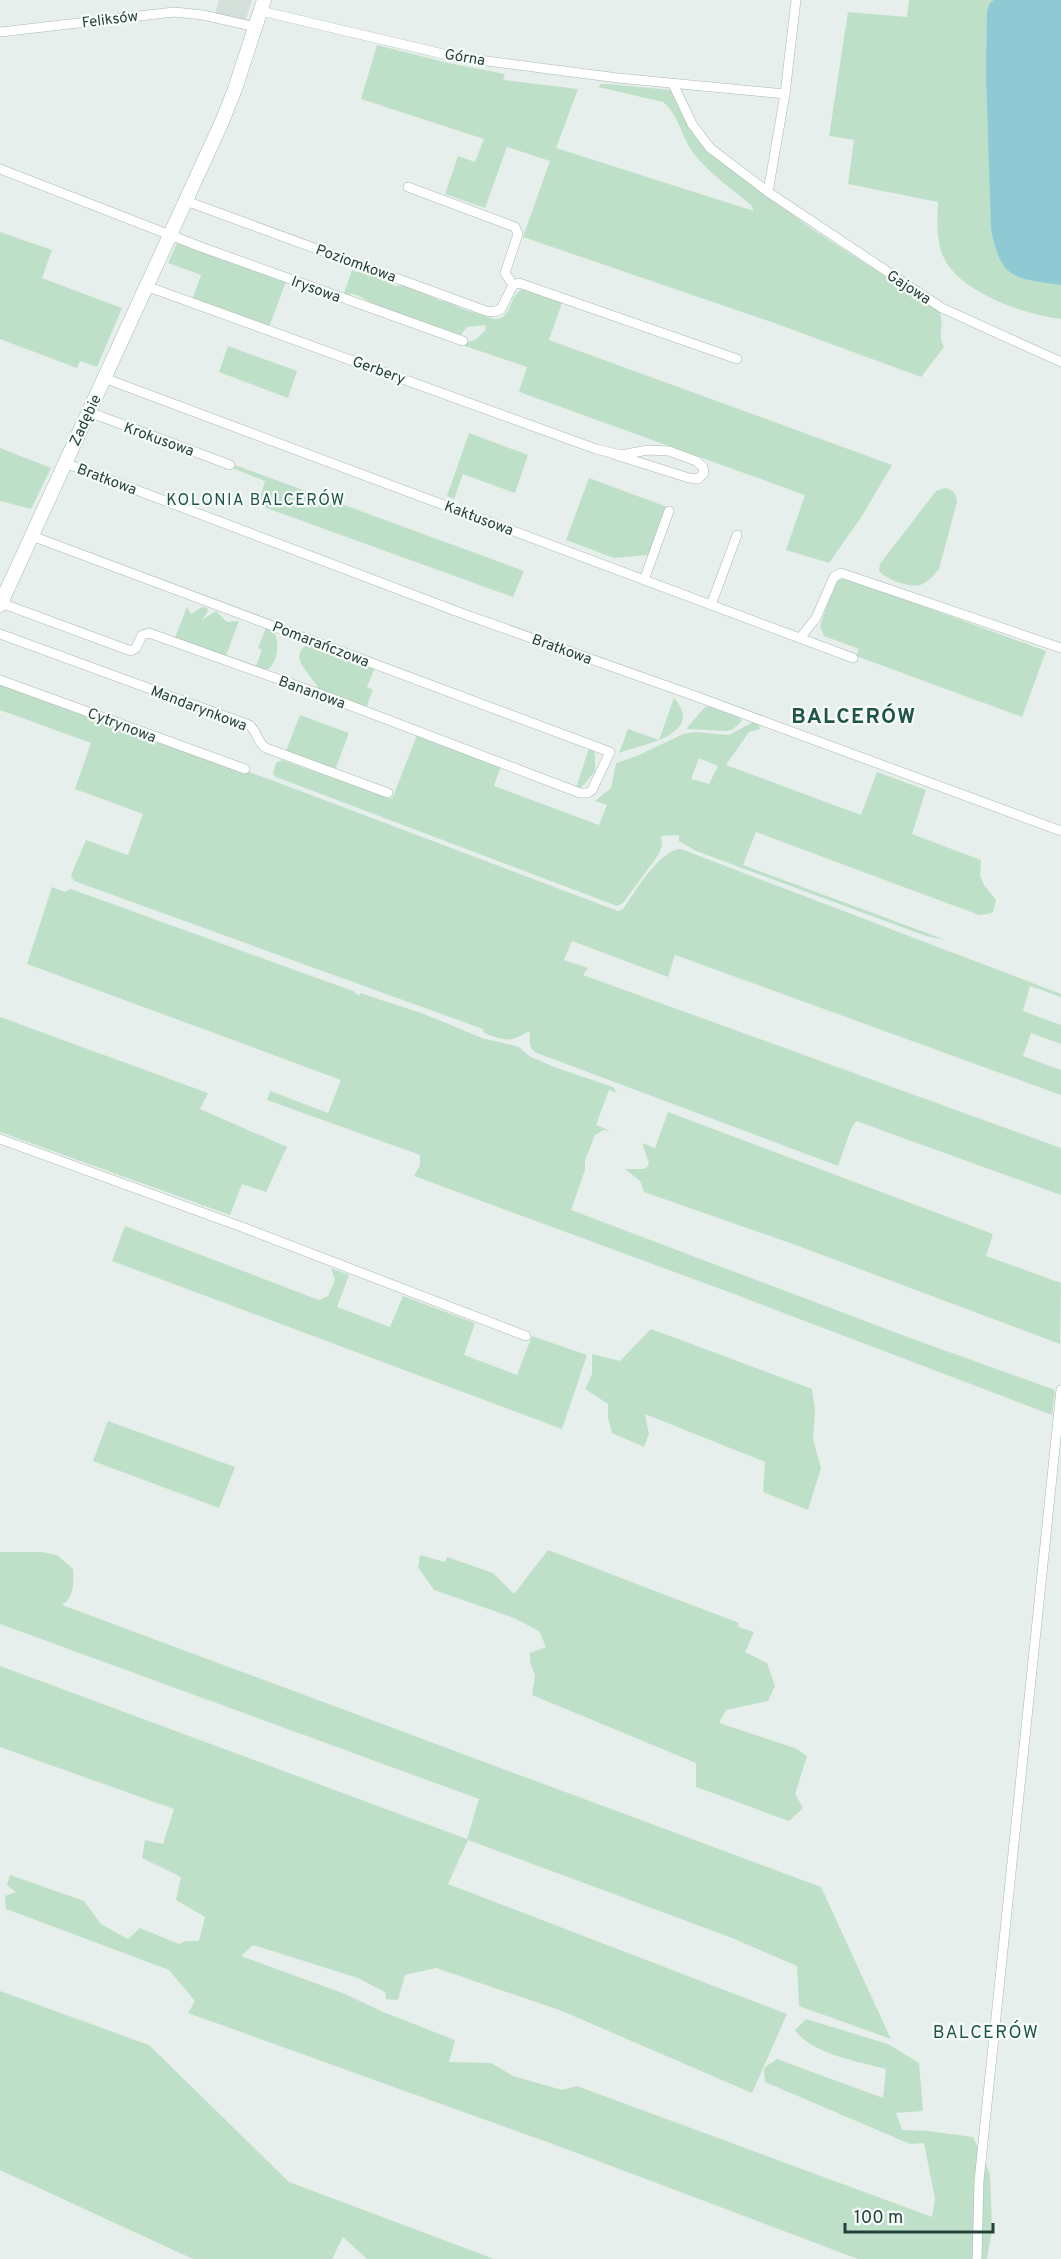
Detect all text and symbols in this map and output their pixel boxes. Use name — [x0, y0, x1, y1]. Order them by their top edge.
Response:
street label: Feliksów — [81, 8, 140, 33]
street label: Górna — [443, 46, 486, 71]
street label: Poziomkowa — [313, 241, 398, 288]
street label: Gajowa — [882, 267, 934, 310]
street label: Irysowa — [288, 273, 343, 308]
street label: Gerbery — [349, 353, 408, 390]
street label: Zadębie — [66, 392, 107, 449]
street label: Krokusowa — [121, 419, 196, 462]
street label: Bratkowa — [74, 460, 139, 500]
district label: KOLONIA BALCERÓW — [166, 489, 346, 511]
street label: Kaktusowa — [441, 498, 516, 541]
street label: Pomarańczowa — [269, 618, 372, 673]
street label: Bratkowa — [529, 631, 594, 670]
street label: Bananowa — [275, 673, 348, 714]
street label: Mandarynkowa — [148, 682, 249, 736]
district label: BALCERÓW — [791, 703, 917, 731]
street label: Cytrynowa — [84, 705, 159, 748]
district label: BALCERÓW — [933, 2020, 1039, 2045]
scale bar — [845, 2196, 994, 2234]
text: 100 m — [854, 2207, 903, 2230]

